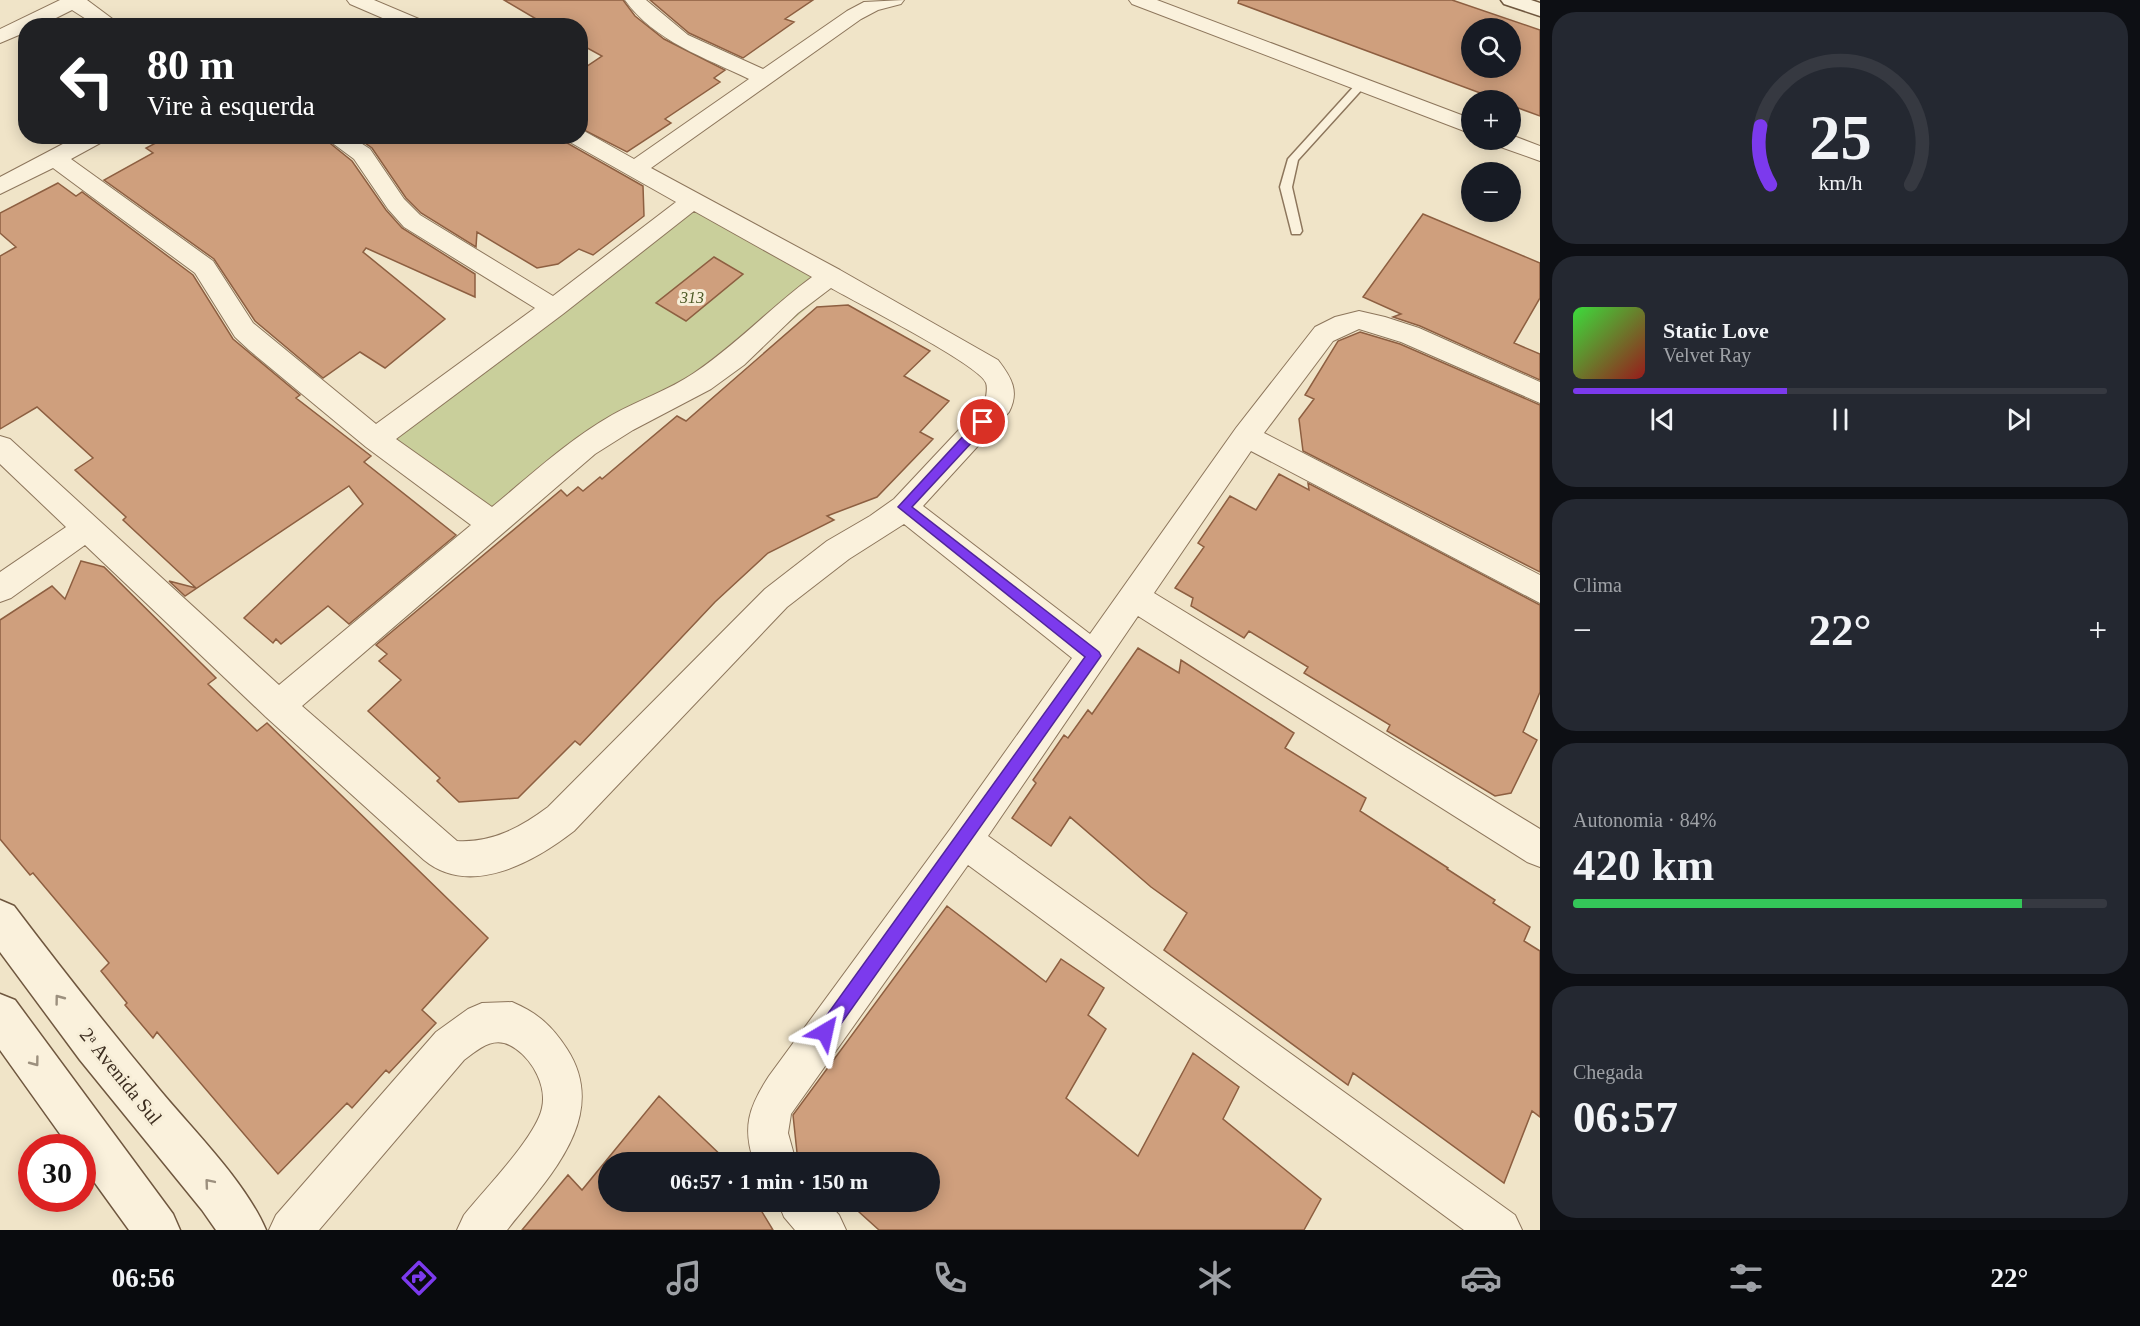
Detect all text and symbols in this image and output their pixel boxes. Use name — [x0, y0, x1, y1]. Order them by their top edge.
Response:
map controls — [1461, 18, 1521, 222]
button: search — [1461, 18, 1521, 78]
icon: left — [48, 42, 126, 120]
text: 80 m — [147, 42, 235, 88]
button: + — [1461, 90, 1521, 150]
text: Vire à esquerda — [147, 91, 315, 121]
text: 25 — [1809, 103, 1871, 172]
button: − — [1461, 162, 1521, 222]
text: km/h — [1818, 171, 1862, 195]
park label: 313 — [679, 289, 704, 306]
text: Static Love — [1663, 318, 1769, 343]
text: Velvet Ray — [1663, 344, 1751, 366]
pin — [957, 396, 1008, 447]
icon: previous — [1646, 403, 1679, 436]
icon: pause — [1824, 403, 1857, 436]
icon: next — [2002, 403, 2035, 436]
icon: arrive — [966, 405, 999, 438]
text: Clima — [1573, 574, 1622, 596]
text: 22° — [1809, 605, 1872, 655]
text: − — [1573, 612, 1592, 648]
text: + — [2088, 612, 2107, 648]
text: Autonomia · 84% — [1573, 809, 1716, 831]
text: 420 km — [1573, 840, 1714, 890]
one-way arrow — [56, 994, 67, 1005]
position arrow — [793, 1000, 857, 1064]
street label: 2ᵃ Avenida Sul — [76, 1023, 167, 1129]
one-way arrow — [28, 1056, 39, 1067]
text: Chegada — [1573, 1061, 1643, 1083]
text: 06:57 — [1573, 1092, 1678, 1142]
speed limit sign: 30 — [18, 1134, 96, 1212]
text: 06:57 · 1 min · 150 m — [670, 1169, 868, 1194]
one-way arrow — [205, 1179, 216, 1190]
icon: directions — [398, 1257, 440, 1299]
icon: music — [663, 1257, 705, 1299]
icon: phone — [929, 1257, 971, 1299]
icon: climate — [1194, 1257, 1236, 1299]
icon: car — [1460, 1257, 1502, 1299]
icon: filters — [1725, 1257, 1767, 1299]
text: 06:56 — [112, 1263, 175, 1293]
text: 22° — [1990, 1263, 2028, 1293]

